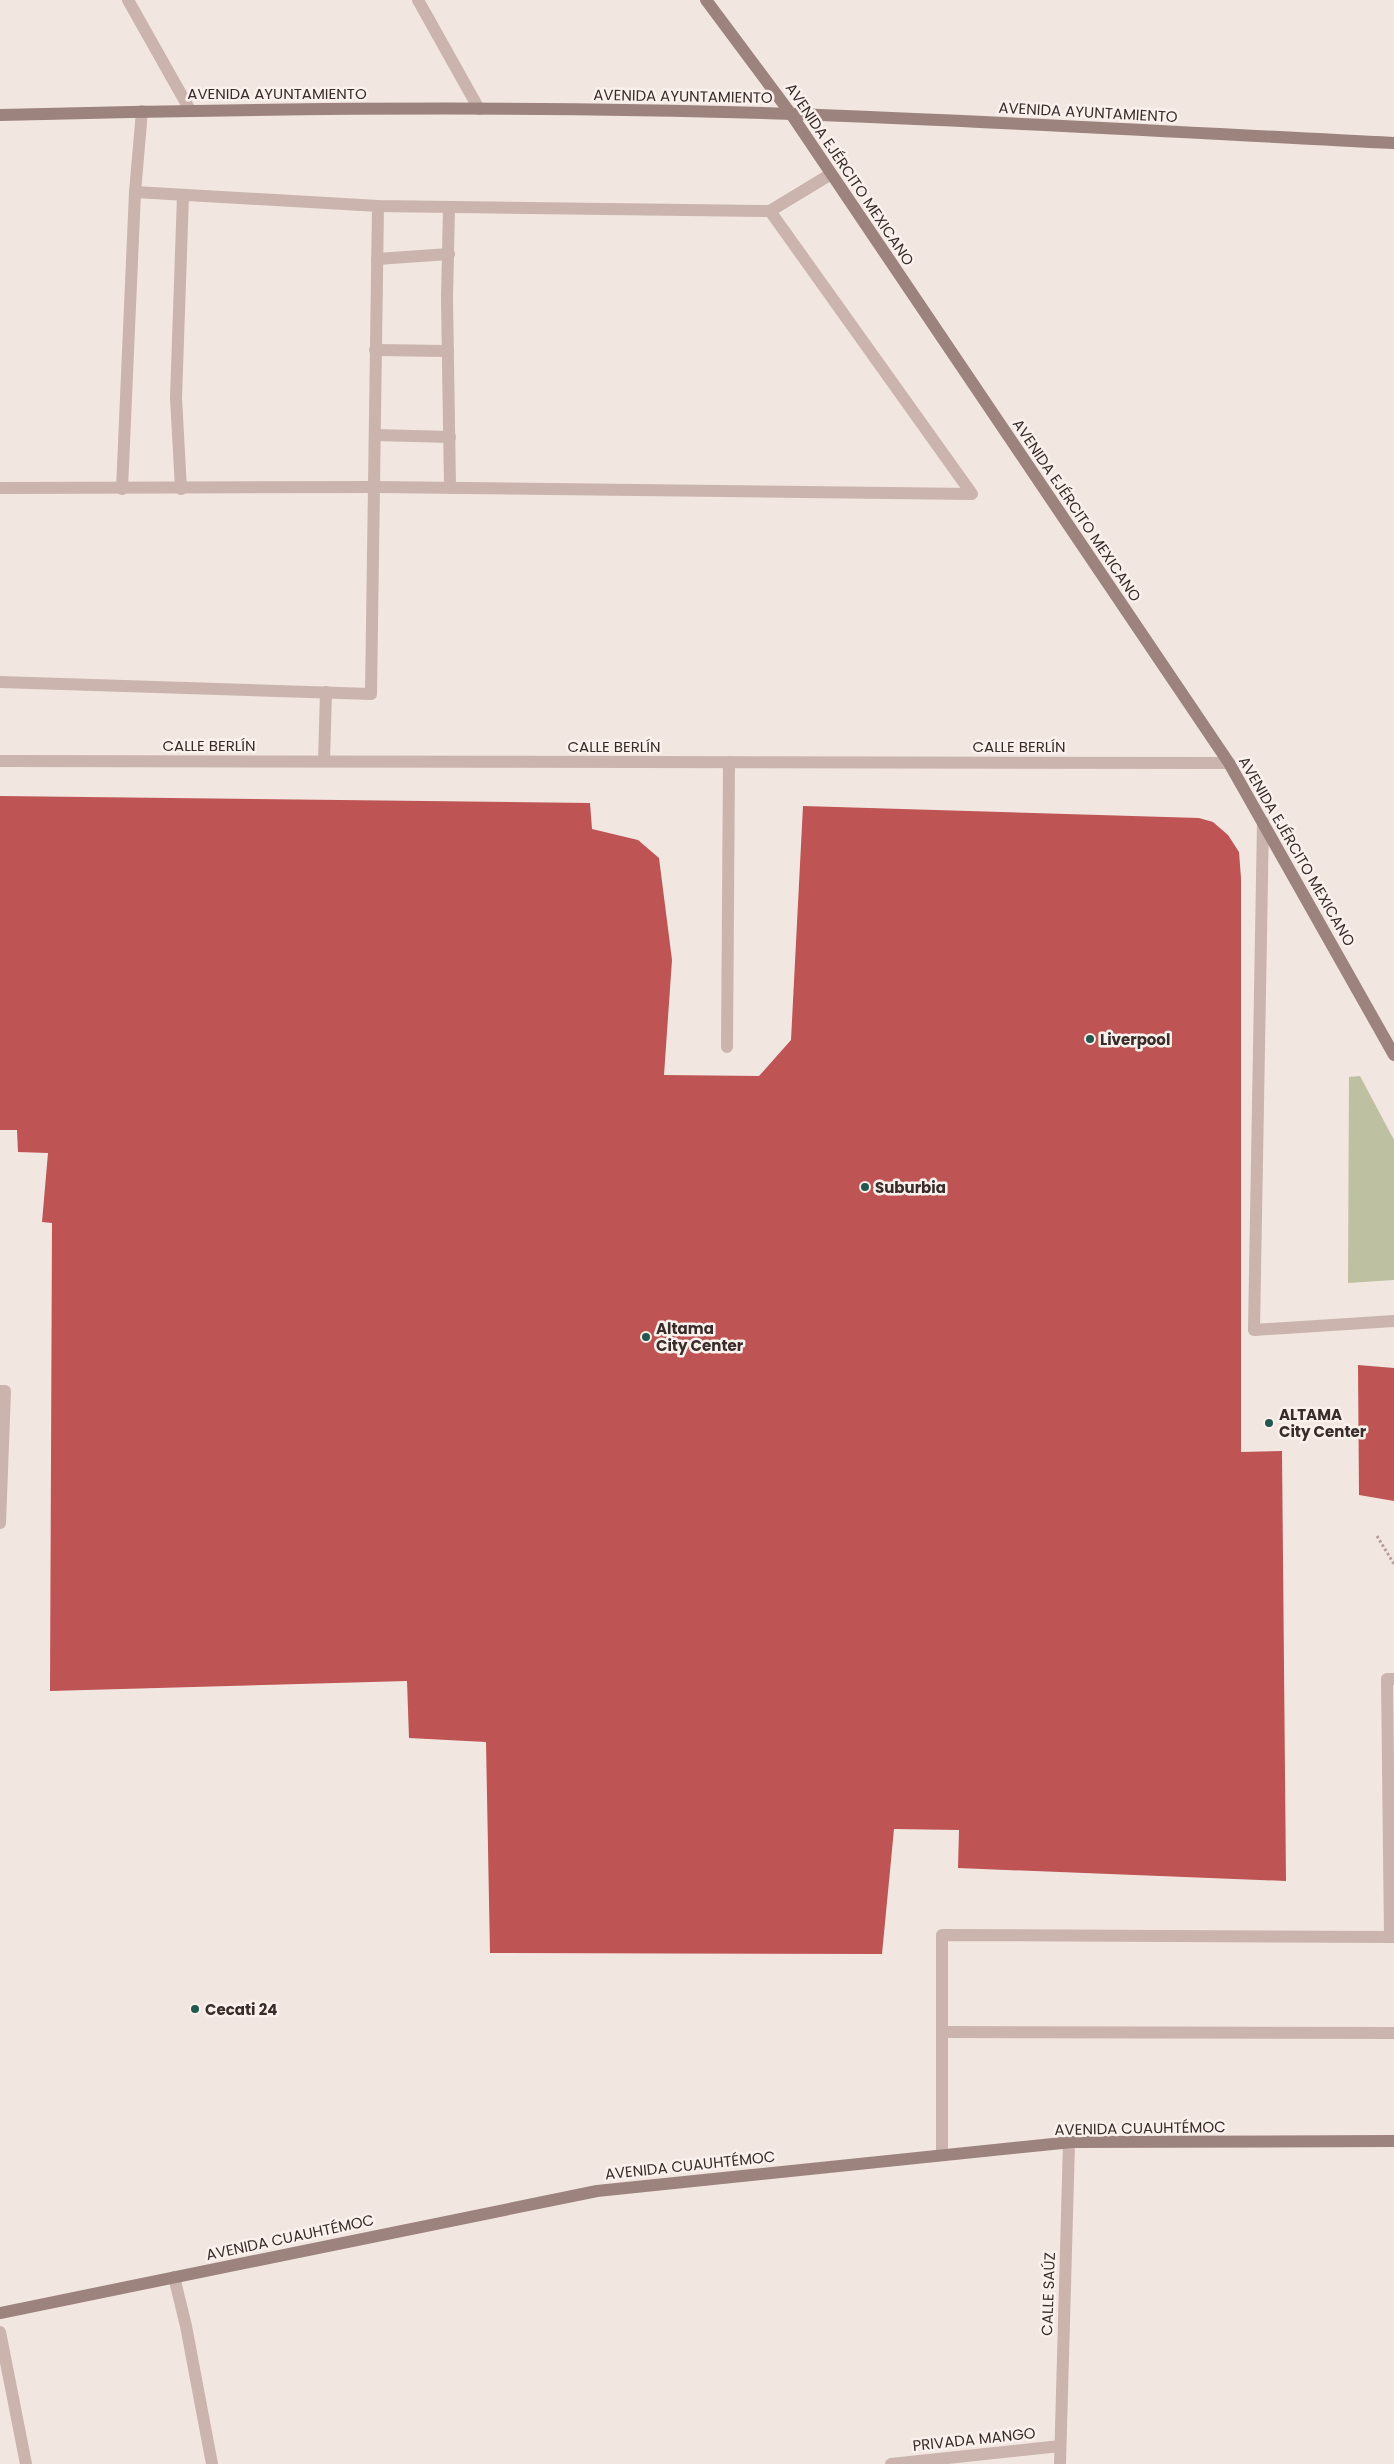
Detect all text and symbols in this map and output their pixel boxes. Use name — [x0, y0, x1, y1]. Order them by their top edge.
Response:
street label: AVENIDA EJÉRCITO MEXICANO — [781, 79, 919, 270]
street label: AVENIDA AYUNTAMIENTO — [187, 83, 367, 104]
street label: AVENIDA AYUNTAMIENTO — [593, 84, 773, 108]
street label: AVENIDA AYUNTAMIENTO — [998, 97, 1178, 127]
street label: AVENIDA EJÉRCITO MEXICANO — [1008, 415, 1146, 606]
street label: CALLE BERLÍN — [162, 735, 256, 756]
street label: CALLE BERLÍN — [567, 736, 661, 757]
street label: CALLE BERLÍN — [972, 736, 1066, 757]
street label: AVENIDA EJÉRCITO MEXICANO — [1234, 752, 1360, 950]
place label: Liverpool — [1100, 1029, 1170, 1050]
marker: Liverpool — [1084, 1033, 1096, 1045]
place label: Suburbia — [875, 1177, 946, 1198]
marker: Suburbia — [859, 1181, 871, 1193]
place label: Altama City Center — [656, 1318, 744, 1356]
marker: Altama City Center — [640, 1331, 652, 1343]
place label: ALTAMA City Center — [1279, 1404, 1367, 1442]
marker: ALTAMA City Center — [1263, 1417, 1275, 1429]
place label: Cecati 24 — [205, 1999, 277, 2020]
marker: Cecati 24 — [189, 2003, 201, 2015]
street label: AVENIDA CUAUHTÉMOC — [1054, 2116, 1226, 2140]
street label: AVENIDA CUAUHTÉMOC — [604, 2146, 776, 2184]
street label: AVENIDA CUAUHTÉMOC — [204, 2209, 376, 2265]
street label: CALLE SAÚZ — [1036, 2252, 1060, 2336]
street label: PRIVADA MANGO — [911, 2422, 1037, 2456]

